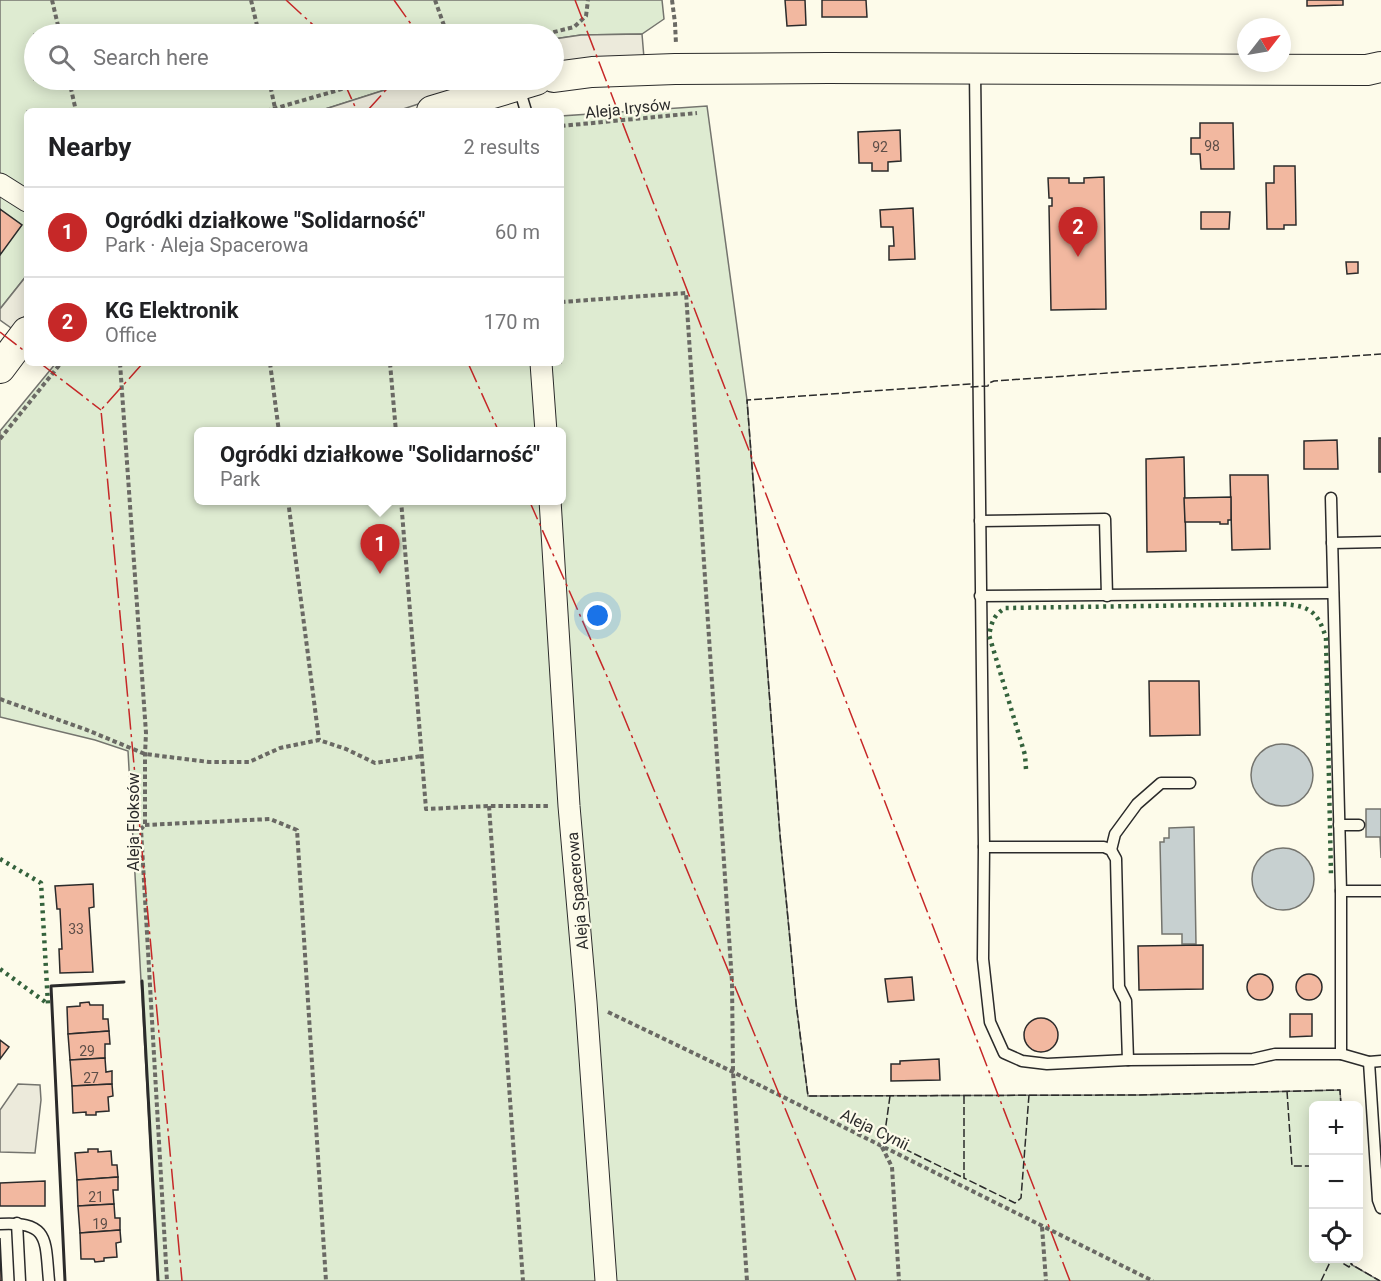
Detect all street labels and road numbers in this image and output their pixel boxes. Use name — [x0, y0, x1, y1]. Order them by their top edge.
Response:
street label: Aleja Irysów — [584, 95, 672, 122]
street label: Aleja Floksów — [124, 773, 143, 871]
street label: Aleja Spacerowa — [563, 831, 592, 951]
street label: Aleja Cynii — [837, 1105, 912, 1154]

